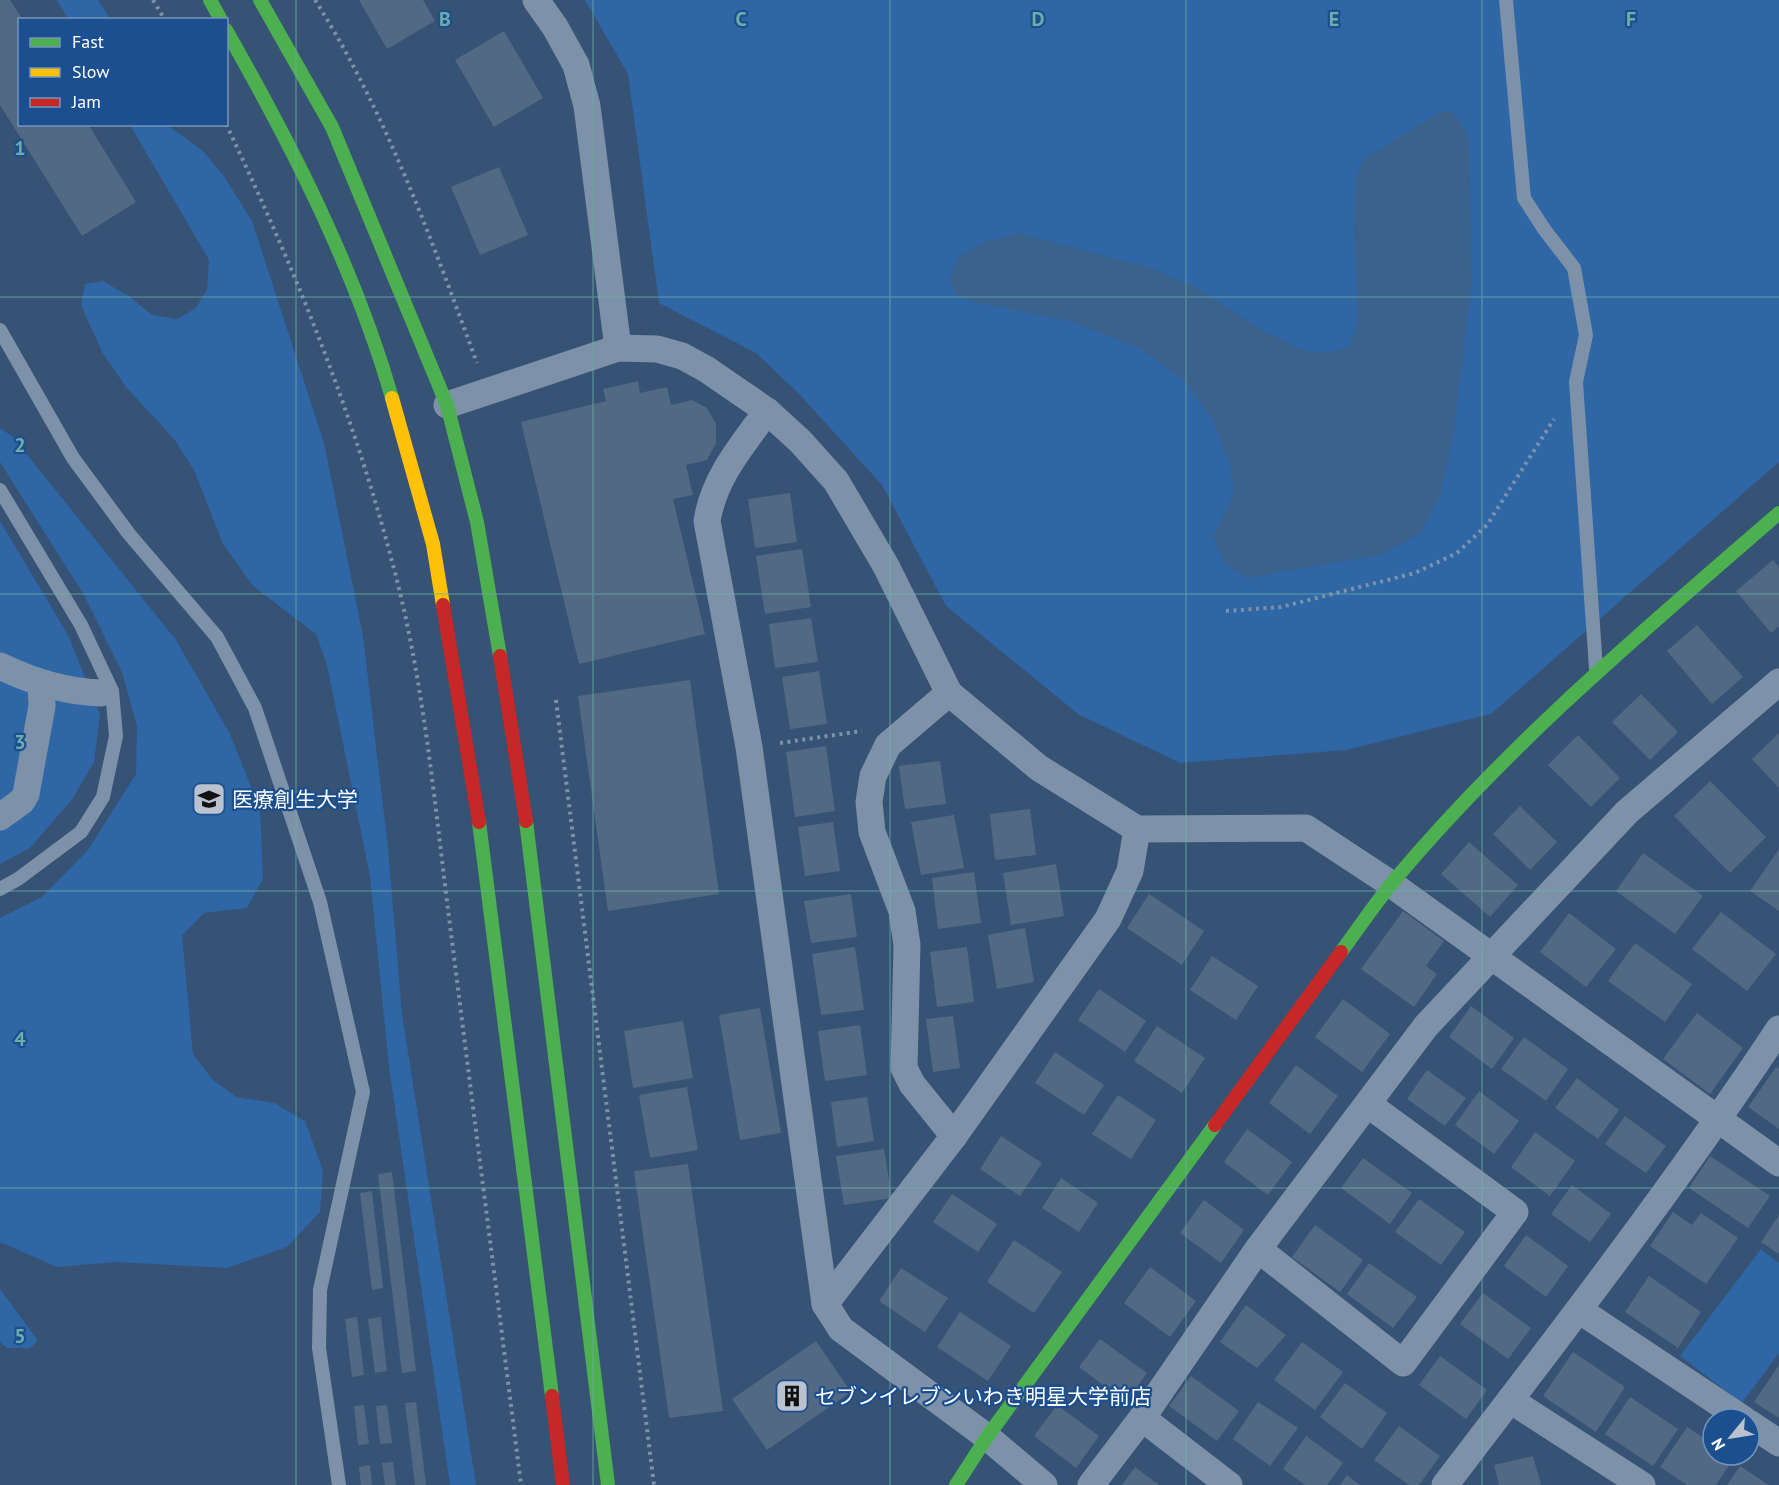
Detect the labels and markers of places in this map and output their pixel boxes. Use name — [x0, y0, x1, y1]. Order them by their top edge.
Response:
school or university icon: 医療創生大学 — [191, 781, 227, 817]
place label: 医療創生大学 — [232, 786, 358, 813]
building icon: セブンイレブンいわき明星大学前店 — [774, 1378, 810, 1414]
place label: セブンイレブンいわき明星大学前店 — [815, 1383, 1151, 1410]

